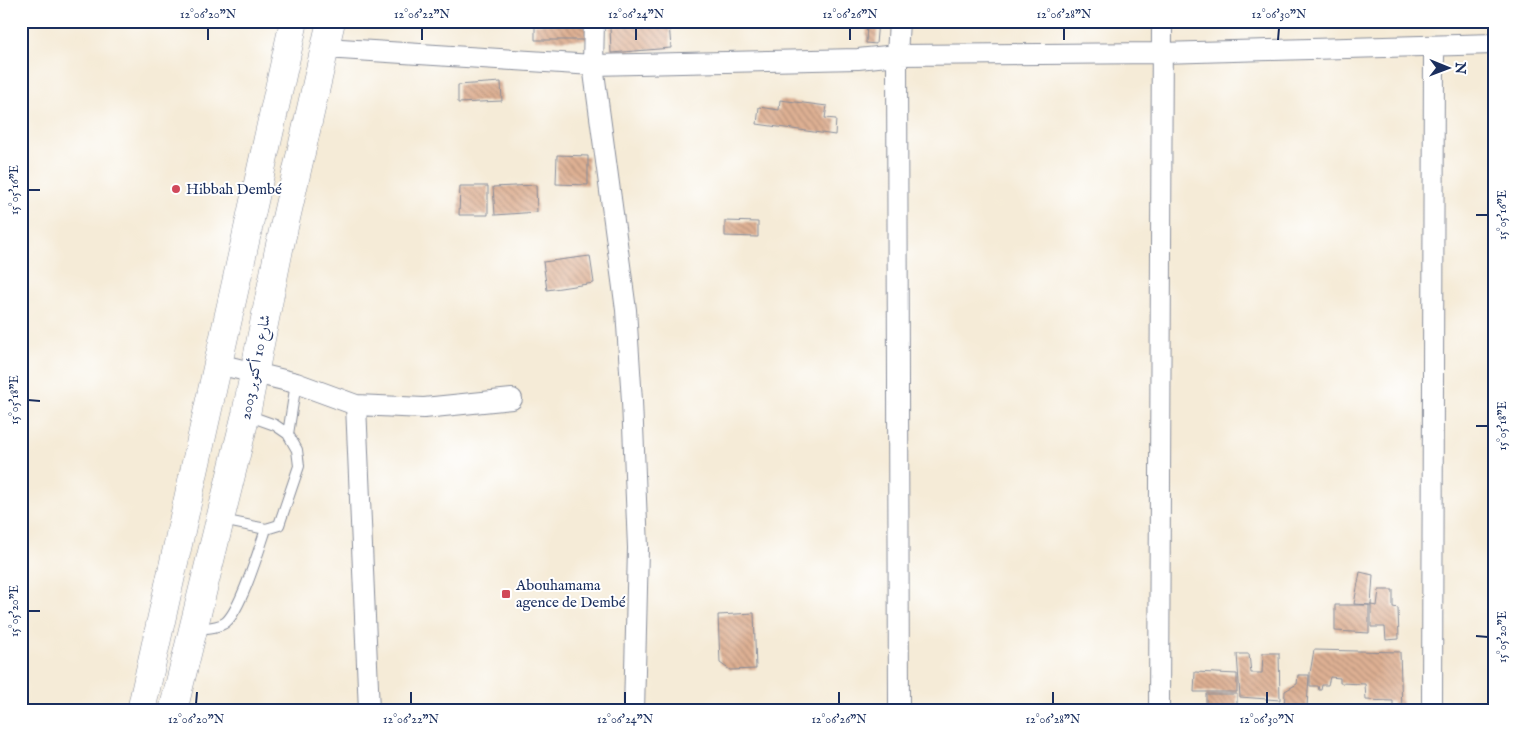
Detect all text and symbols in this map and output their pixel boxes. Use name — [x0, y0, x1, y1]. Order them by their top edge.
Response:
text: 12°06'20"N — [180, 7, 237, 22]
text: 12°06'22"N — [394, 7, 451, 22]
text: 12°06'24"N — [608, 7, 665, 22]
text: 12°06'26"N — [822, 7, 878, 22]
text: 12°06'28"N — [1037, 7, 1092, 22]
text: 12°06'30"N — [1252, 7, 1307, 22]
north arrow — [1424, 42, 1474, 92]
text: N — [1451, 61, 1469, 74]
text: 15°05'16"E — [7, 165, 22, 215]
place label: Hibbah Dembé — [186, 180, 282, 199]
marker: Hibbah Dembé — [170, 183, 182, 195]
text: 15°05'16"E — [1495, 190, 1510, 240]
street label: شارع 10 أكتوبر 2003 — [234, 312, 278, 422]
text: 15°05'18"E — [7, 375, 22, 425]
text: 15°05'18"E — [1495, 401, 1510, 451]
place label: Abouhamama agence de Dembé — [515, 576, 626, 612]
text: 15°05'20"E — [7, 585, 22, 637]
marker: Abouhamama agence de Dembé — [500, 588, 512, 600]
text: 15°05'20"E — [1495, 611, 1510, 663]
text: 12°06'20"N — [168, 712, 225, 727]
text: 12°06'22"N — [383, 712, 440, 727]
text: 12°06'24"N — [597, 712, 654, 727]
text: 12°06'26"N — [811, 712, 867, 727]
text: 12°06'28"N — [1026, 712, 1081, 727]
text: 12°06'30"N — [1240, 712, 1295, 727]

